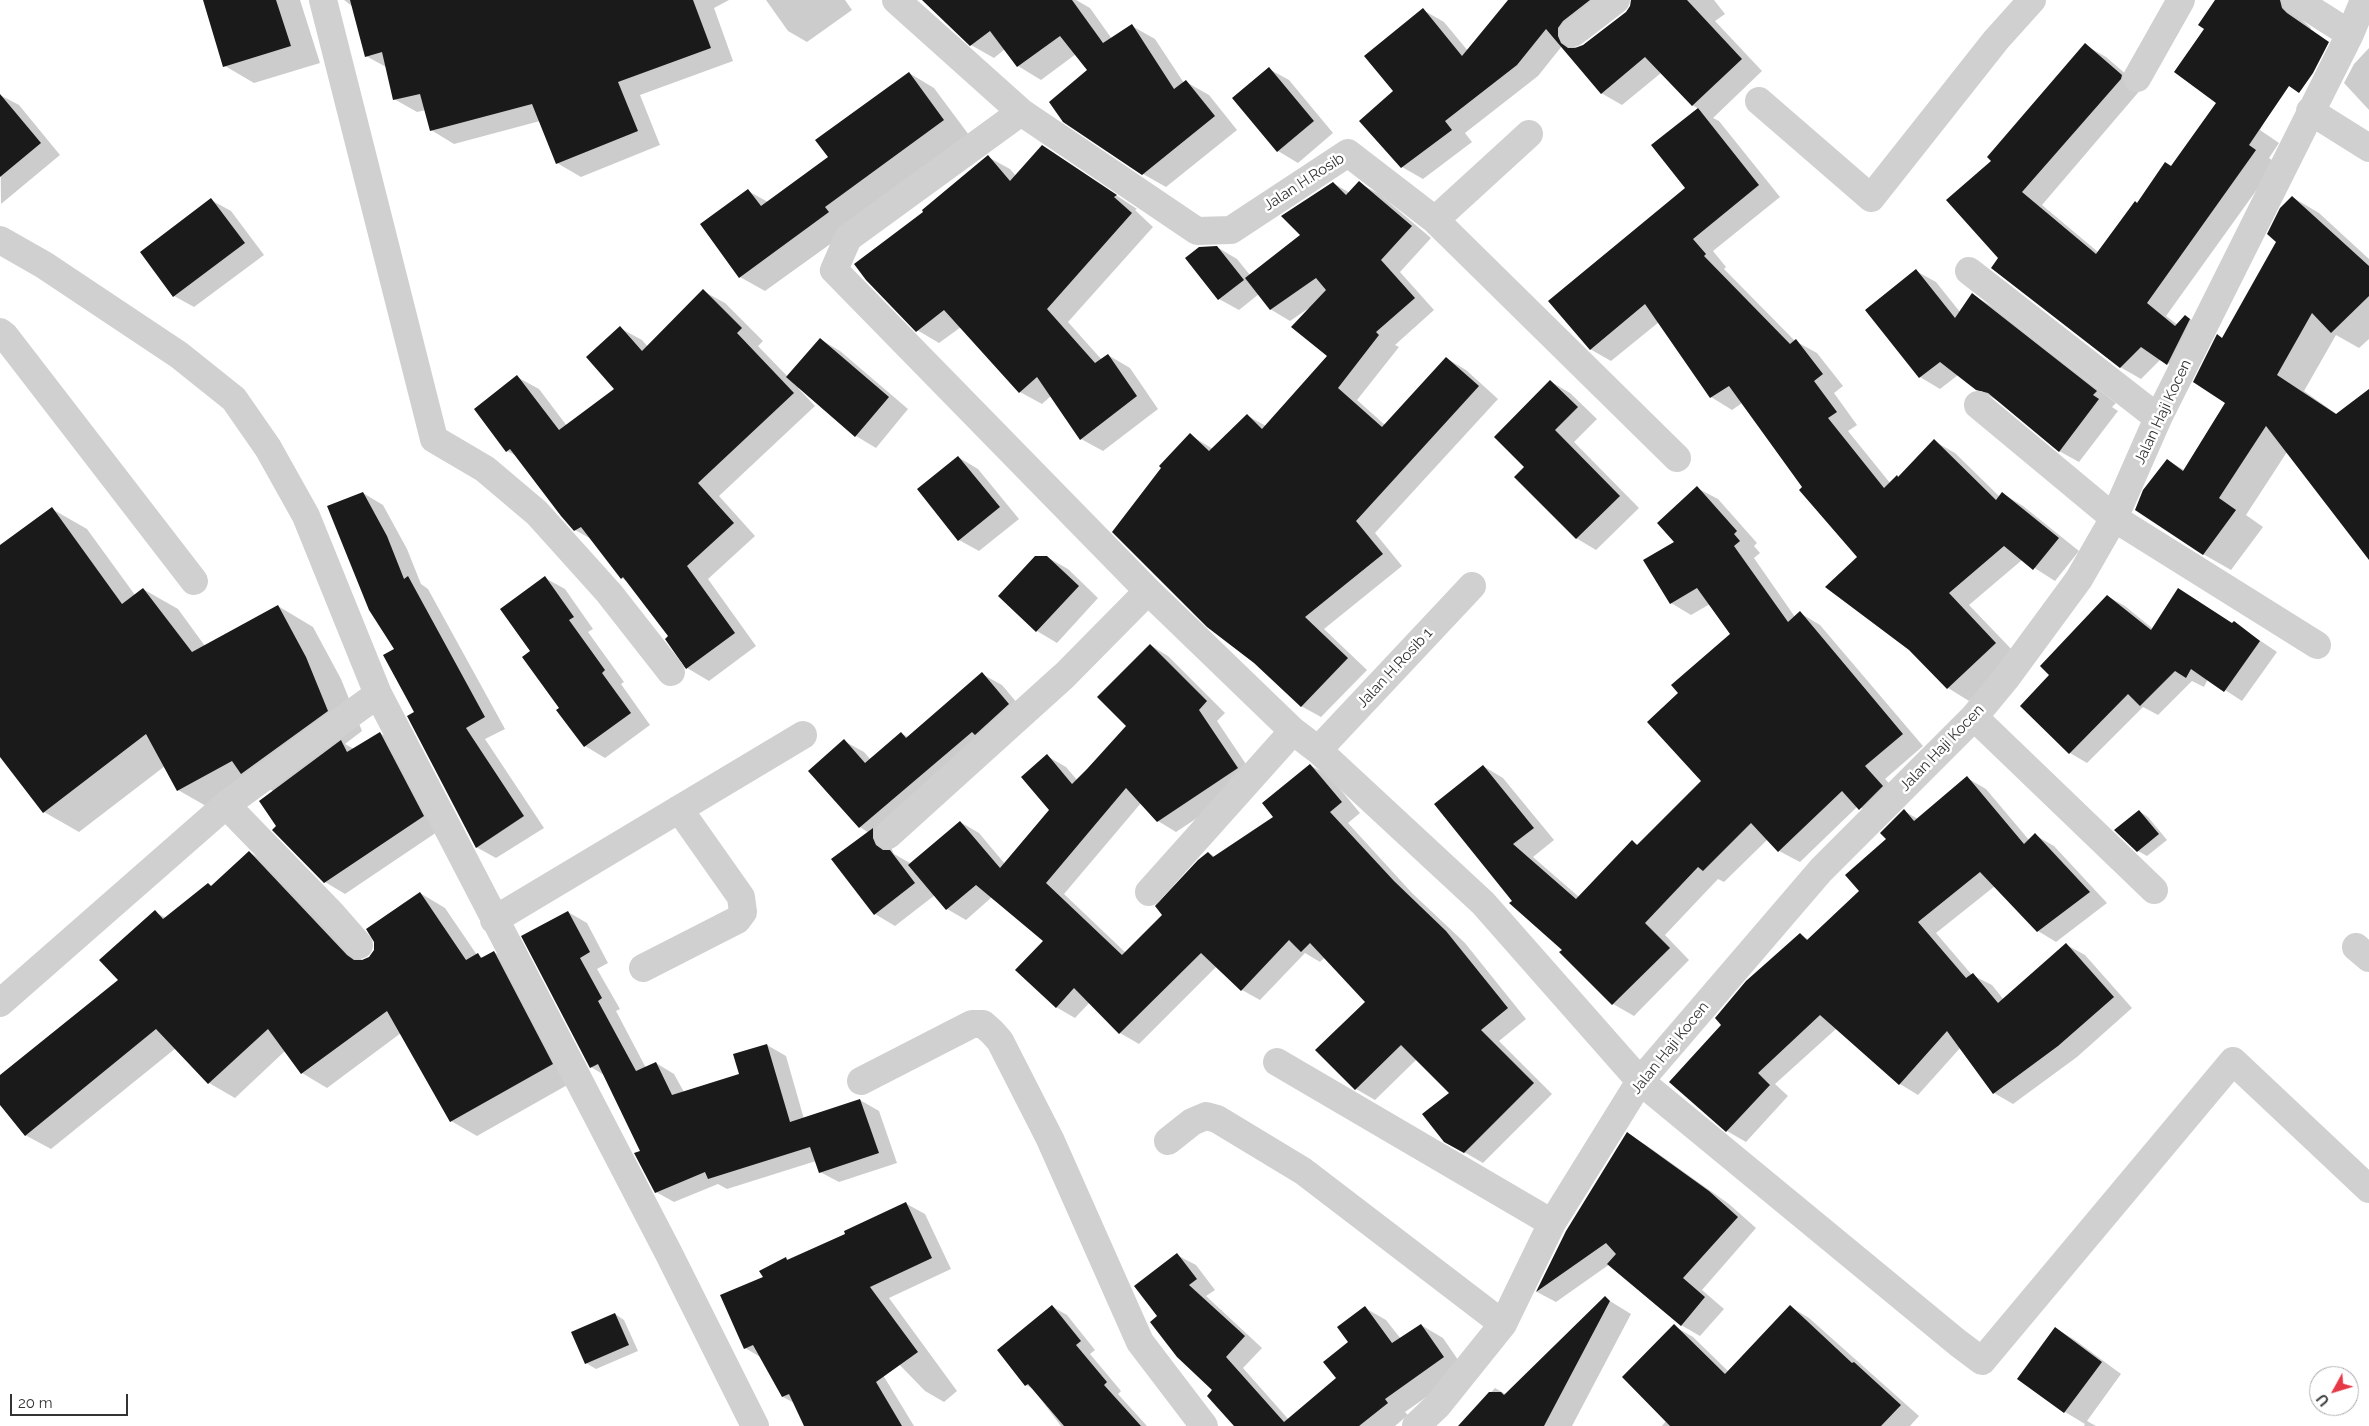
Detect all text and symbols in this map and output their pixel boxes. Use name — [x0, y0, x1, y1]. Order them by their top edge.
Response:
street label: Jalan H.Rosib — [1260, 149, 1348, 215]
street label: Jalan Haji Kocen — [2131, 357, 2195, 467]
street label: Jalan H.Rosib 1 — [1353, 624, 1437, 712]
street label: Jalan Haji Kocen — [1896, 701, 1988, 795]
street label: Jalan Haji Kocen — [1627, 998, 1713, 1098]
north arrow — [2309, 1366, 2359, 1416]
scale bar — [12, 1384, 130, 1416]
text: U — [2314, 1391, 2333, 1409]
text: 20 m — [18, 1394, 53, 1412]

